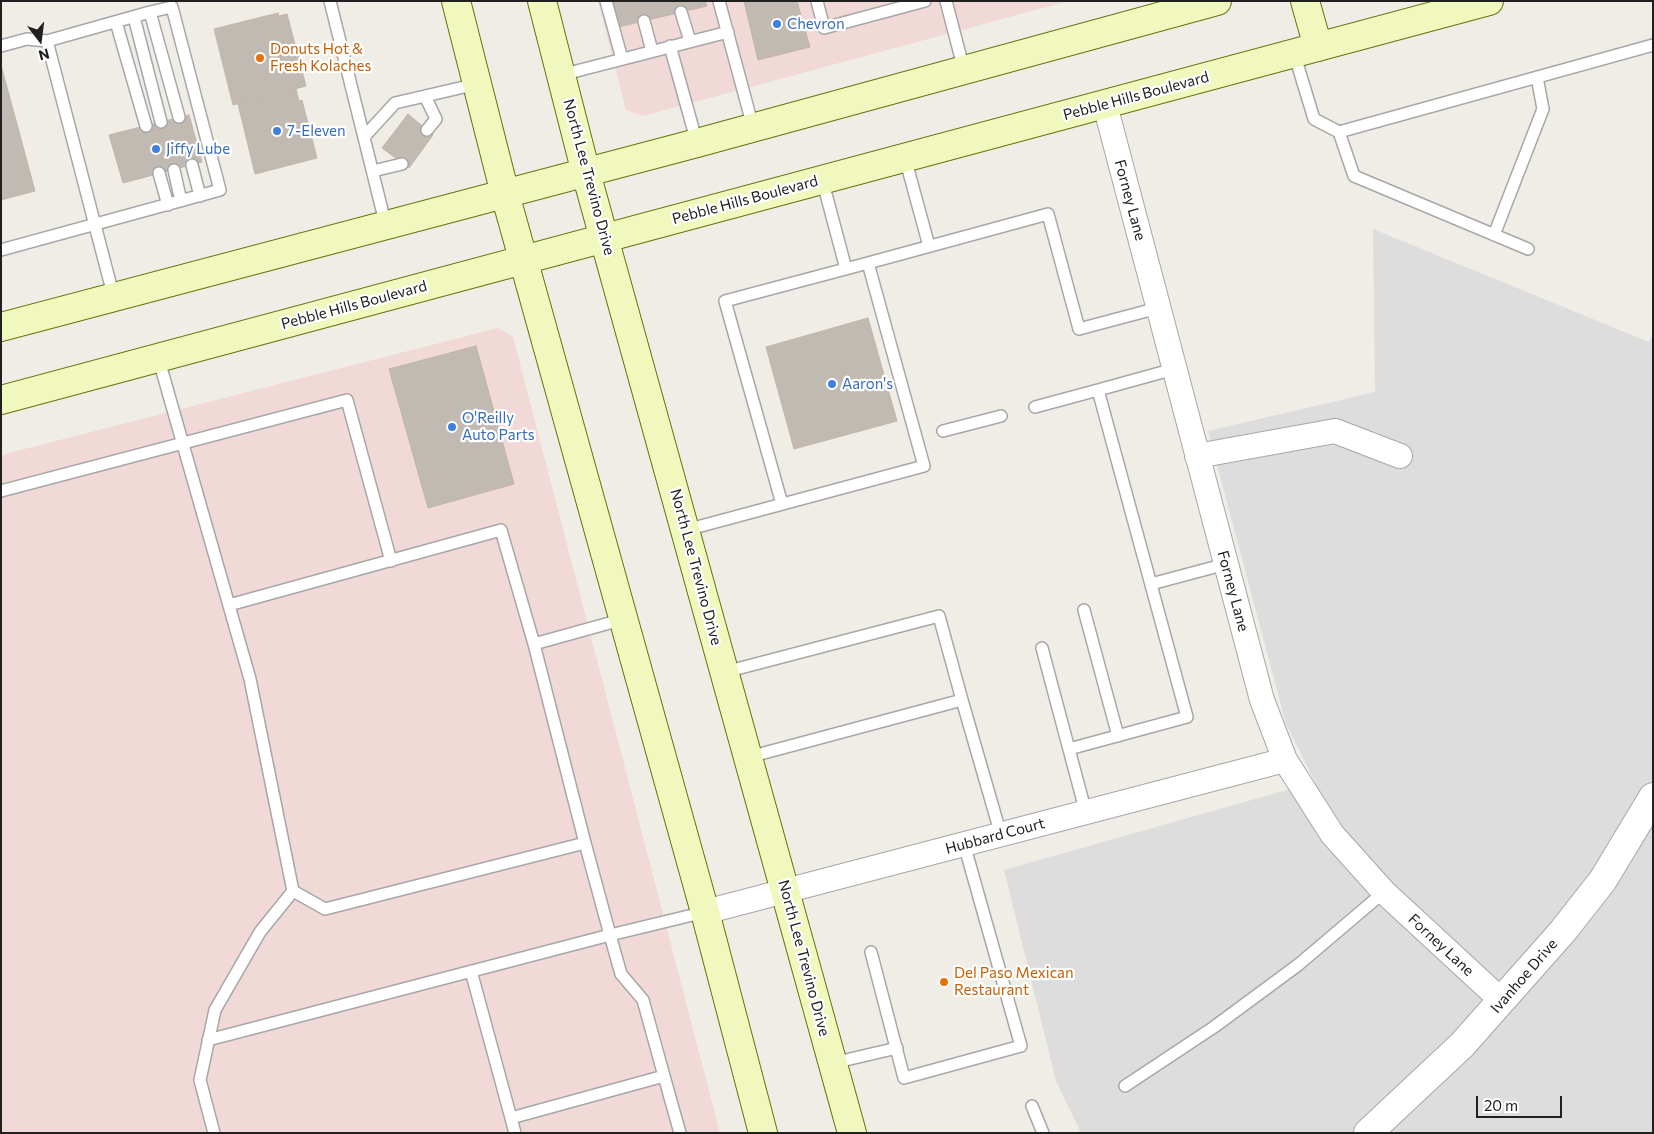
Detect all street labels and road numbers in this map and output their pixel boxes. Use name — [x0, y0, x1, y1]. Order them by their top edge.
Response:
street label: Pebble Hills Boulevard — [1061, 68, 1211, 124]
street label: North Lee Trevino Drive — [559, 97, 619, 257]
street label: Forney Lane — [1111, 158, 1149, 242]
street label: Pebble Hills Boulevard — [670, 172, 820, 228]
street label: Pebble Hills Boulevard — [279, 277, 429, 333]
street label: North Lee Trevino Drive — [666, 487, 726, 647]
street label: Forney Lane — [1214, 549, 1252, 633]
street label: Hubbard Court — [943, 814, 1047, 858]
street label: North Lee Trevino Drive — [774, 878, 834, 1038]
street label: Forney Lane — [1404, 910, 1478, 980]
street label: Ivanhoe Drive — [1487, 935, 1561, 1017]

